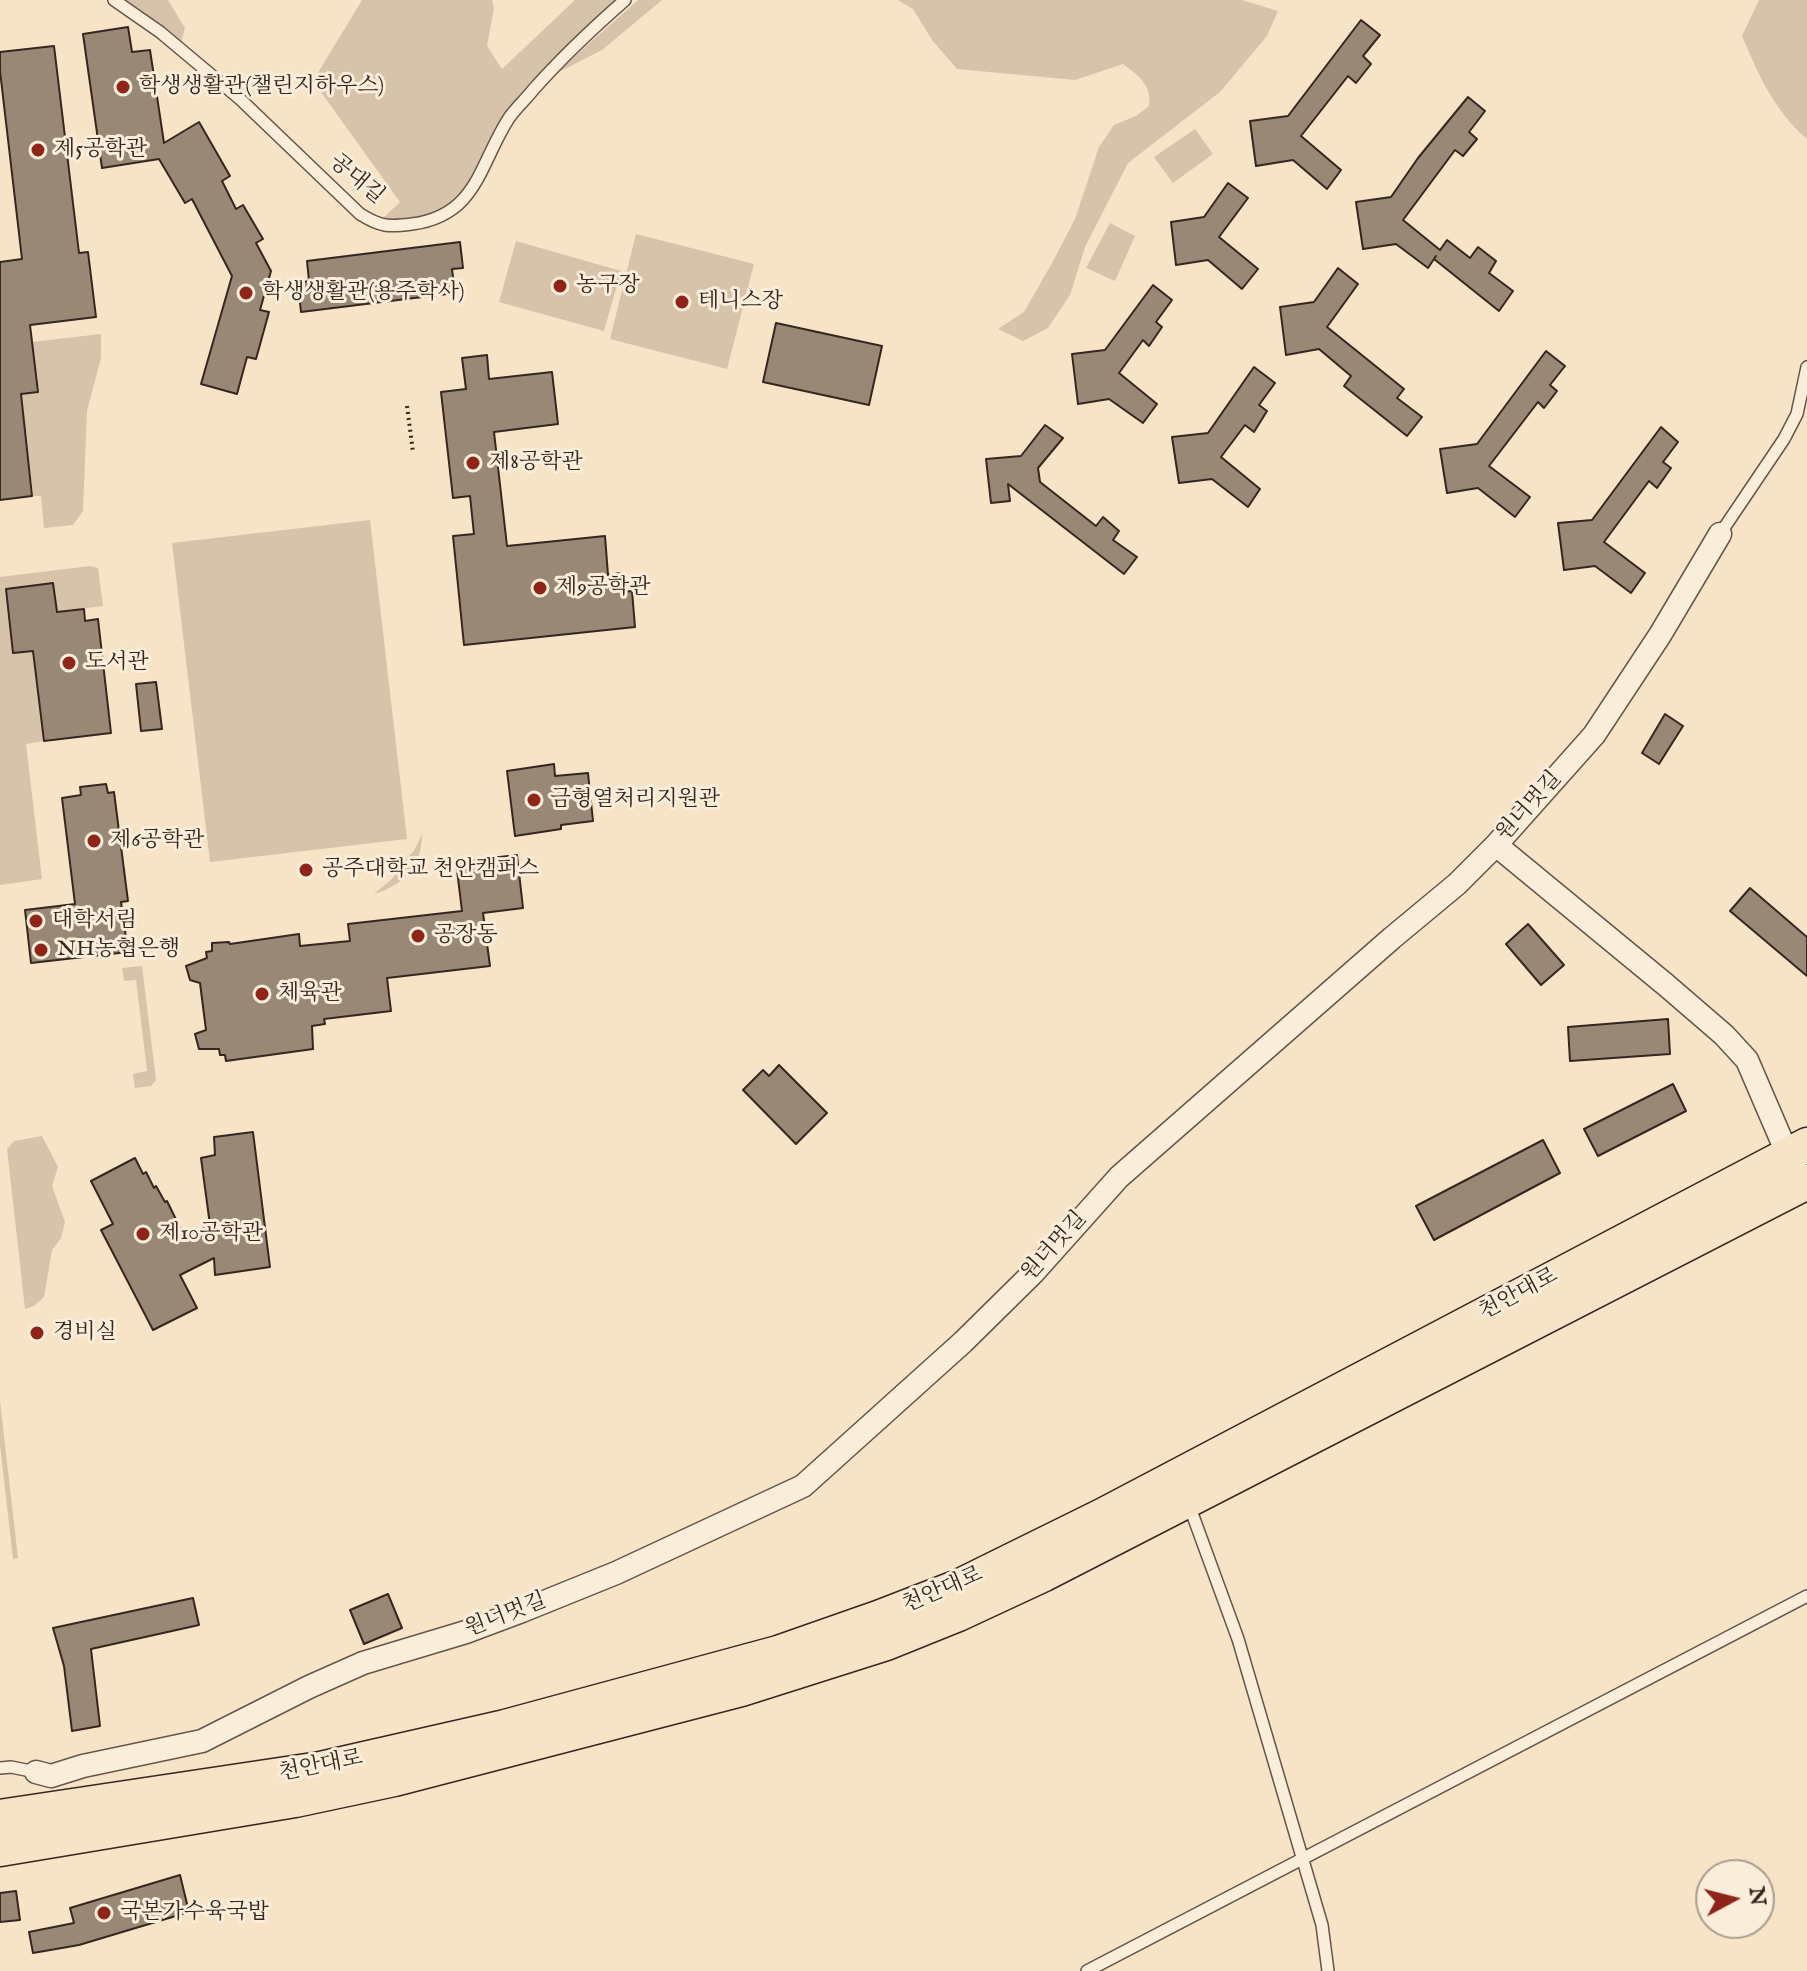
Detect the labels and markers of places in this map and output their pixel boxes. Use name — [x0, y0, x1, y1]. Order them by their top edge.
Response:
place label: 학생생활관(챌린지하우스) — [139, 74, 384, 100]
marker: 학생생활관(챌린지하우스) — [114, 78, 132, 96]
place label: 제5공학관 — [54, 137, 147, 163]
marker: 제5공학관 — [29, 141, 47, 159]
place label: 농구장 — [576, 273, 640, 299]
marker: 농구장 — [551, 277, 569, 295]
place label: 학생생활관(용주학사) — [262, 280, 465, 306]
marker: 학생생활관(용주학사) — [237, 284, 255, 302]
place label: 테니스장 — [698, 289, 783, 315]
marker: 테니스장 — [673, 293, 691, 311]
place label: 제8공학관 — [489, 450, 583, 476]
marker: 제8공학관 — [464, 454, 482, 472]
place label: 제9공학관 — [556, 575, 651, 601]
marker: 제9공학관 — [531, 579, 549, 597]
place label: 도서관 — [85, 650, 149, 676]
marker: 도서관 — [60, 654, 78, 672]
place label: 금형열처리지원관 — [550, 787, 720, 813]
marker: 금형열처리지원관 — [525, 791, 543, 809]
place label: 제6공학관 — [110, 828, 204, 854]
marker: 제6공학관 — [85, 832, 103, 850]
place label: 공주대학교 천안캠퍼스 — [322, 857, 539, 883]
marker: 공주대학교 천안캠퍼스 — [297, 861, 315, 879]
place label: 대학서림 — [52, 908, 137, 934]
marker: 대학서림 — [27, 912, 45, 930]
place label: 공장동 — [434, 923, 498, 949]
marker: 공장동 — [409, 927, 427, 945]
place label: NH농협은행 — [57, 937, 180, 963]
marker: NH농협은행 — [32, 941, 50, 959]
place label: 체육관 — [278, 981, 342, 1007]
marker: 체육관 — [253, 985, 271, 1003]
place label: 제10공학관 — [159, 1221, 263, 1247]
marker: 제10공학관 — [134, 1225, 152, 1243]
place label: 경비실 — [53, 1320, 117, 1346]
marker: 경비실 — [28, 1324, 46, 1342]
place label: 국본가수육국밥 — [120, 1900, 269, 1926]
marker: 국본가수육국밥 — [95, 1904, 113, 1922]

